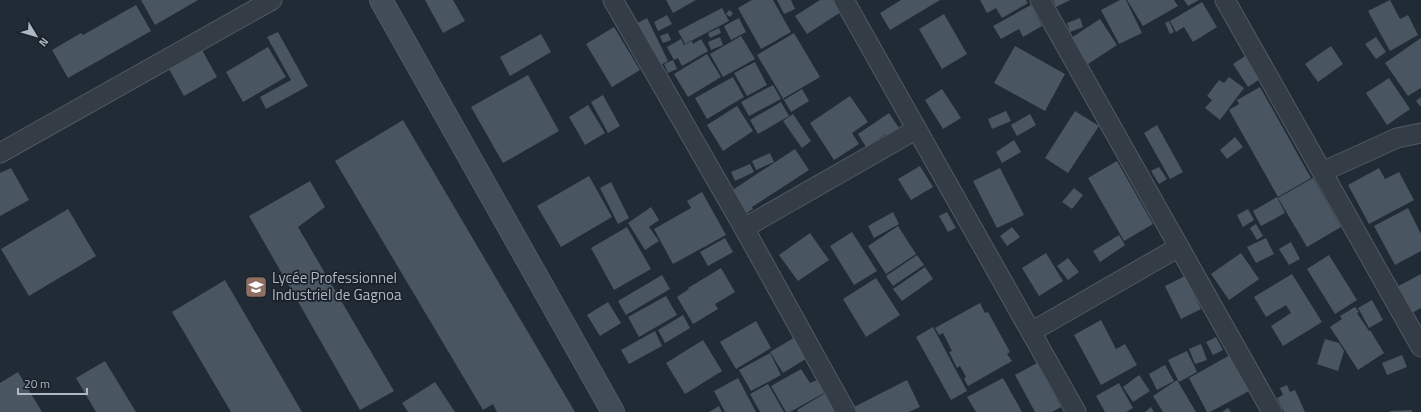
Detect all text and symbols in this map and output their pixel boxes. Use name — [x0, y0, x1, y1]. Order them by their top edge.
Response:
north arrow — [16, 16, 56, 56]
text: N — [35, 34, 53, 50]
place label: Lycée Professionnel Industriel de Gagnoa — [272, 266, 402, 306]
school or university icon: Lycée Professionnel Industriel de Gagnoa — [243, 274, 269, 300]
scale bar — [18, 370, 87, 396]
text: 20 m — [24, 374, 50, 393]

